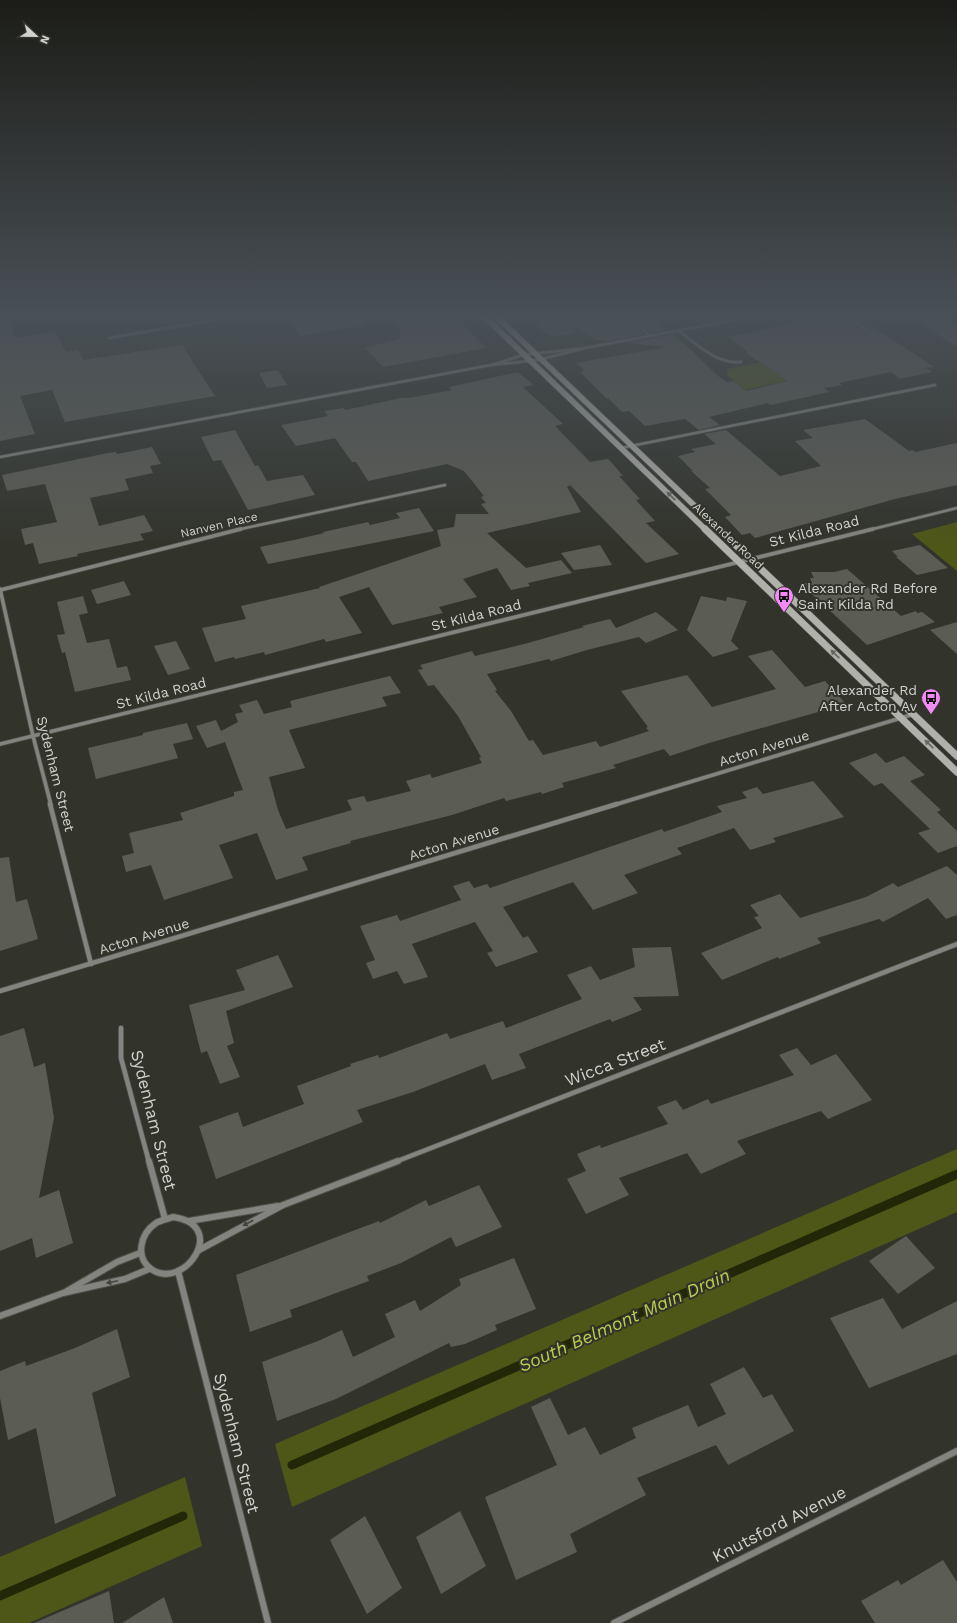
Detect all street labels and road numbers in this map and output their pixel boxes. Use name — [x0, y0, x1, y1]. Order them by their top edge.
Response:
street label: Alexander Road — [690, 500, 766, 572]
street label: Nanven Place — [179, 509, 259, 541]
street label: St Kilda Road — [767, 512, 861, 550]
street label: St Kilda Road — [429, 596, 523, 634]
street label: St Kilda Road — [114, 674, 208, 712]
street label: Sydenham Street — [34, 715, 78, 833]
street label: Acton Avenue — [717, 727, 811, 769]
street label: Acton Avenue — [407, 821, 501, 863]
street label: Acton Avenue — [97, 915, 191, 957]
street label: Wicca Street — [562, 1034, 668, 1090]
street label: Sydenham Street — [127, 1048, 181, 1192]
street label: Sydenham Street — [210, 1371, 264, 1515]
street label: Knutsford Avenue — [709, 1482, 849, 1566]

